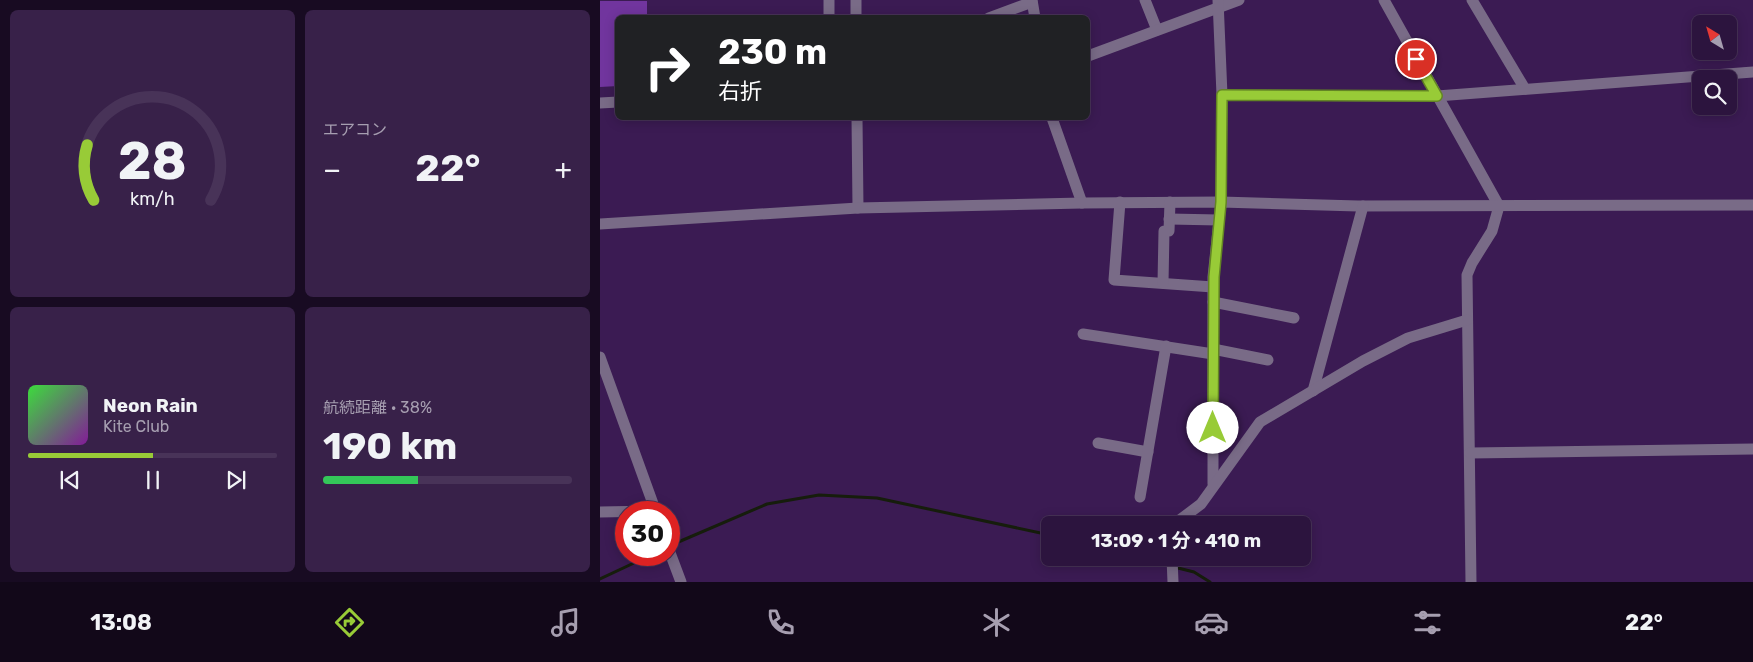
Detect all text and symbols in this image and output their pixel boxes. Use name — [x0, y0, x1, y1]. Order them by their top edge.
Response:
north arrow — [1692, 15, 1738, 60]
map controls — [1692, 15, 1737, 115]
text: 230 m — [718, 31, 827, 73]
icon: right — [635, 35, 700, 100]
pin — [1395, 38, 1437, 80]
icon: arrive — [1402, 45, 1430, 73]
button: search — [1692, 70, 1737, 115]
text: 右折 — [718, 78, 762, 105]
text: エアコン — [323, 120, 387, 139]
text: 28 — [118, 130, 187, 192]
text: 22° — [415, 145, 480, 191]
text: − — [323, 153, 341, 186]
text: + — [555, 153, 572, 186]
text: km/h — [130, 188, 175, 209]
text: Neon Rain — [103, 394, 198, 417]
text: 航続距離 · 38% — [323, 398, 432, 417]
position arrow — [1186, 401, 1238, 453]
text: Kite Club — [103, 417, 169, 436]
text: 190 km — [323, 423, 457, 469]
icon: previous — [56, 466, 84, 494]
icon: pause — [139, 466, 167, 494]
icon: next — [222, 466, 250, 494]
speed limit sign: 30 — [615, 501, 680, 566]
text: 13:09 · 1 分 · 410 m — [1091, 529, 1261, 552]
icon: directions — [332, 605, 367, 640]
icon: music — [548, 605, 583, 640]
icon: phone — [763, 605, 798, 640]
icon: climate — [979, 605, 1014, 640]
icon: car — [1194, 605, 1229, 640]
icon: filters — [1410, 605, 1445, 640]
text: 13:08 — [90, 609, 152, 636]
text: 22° — [1625, 609, 1663, 636]

